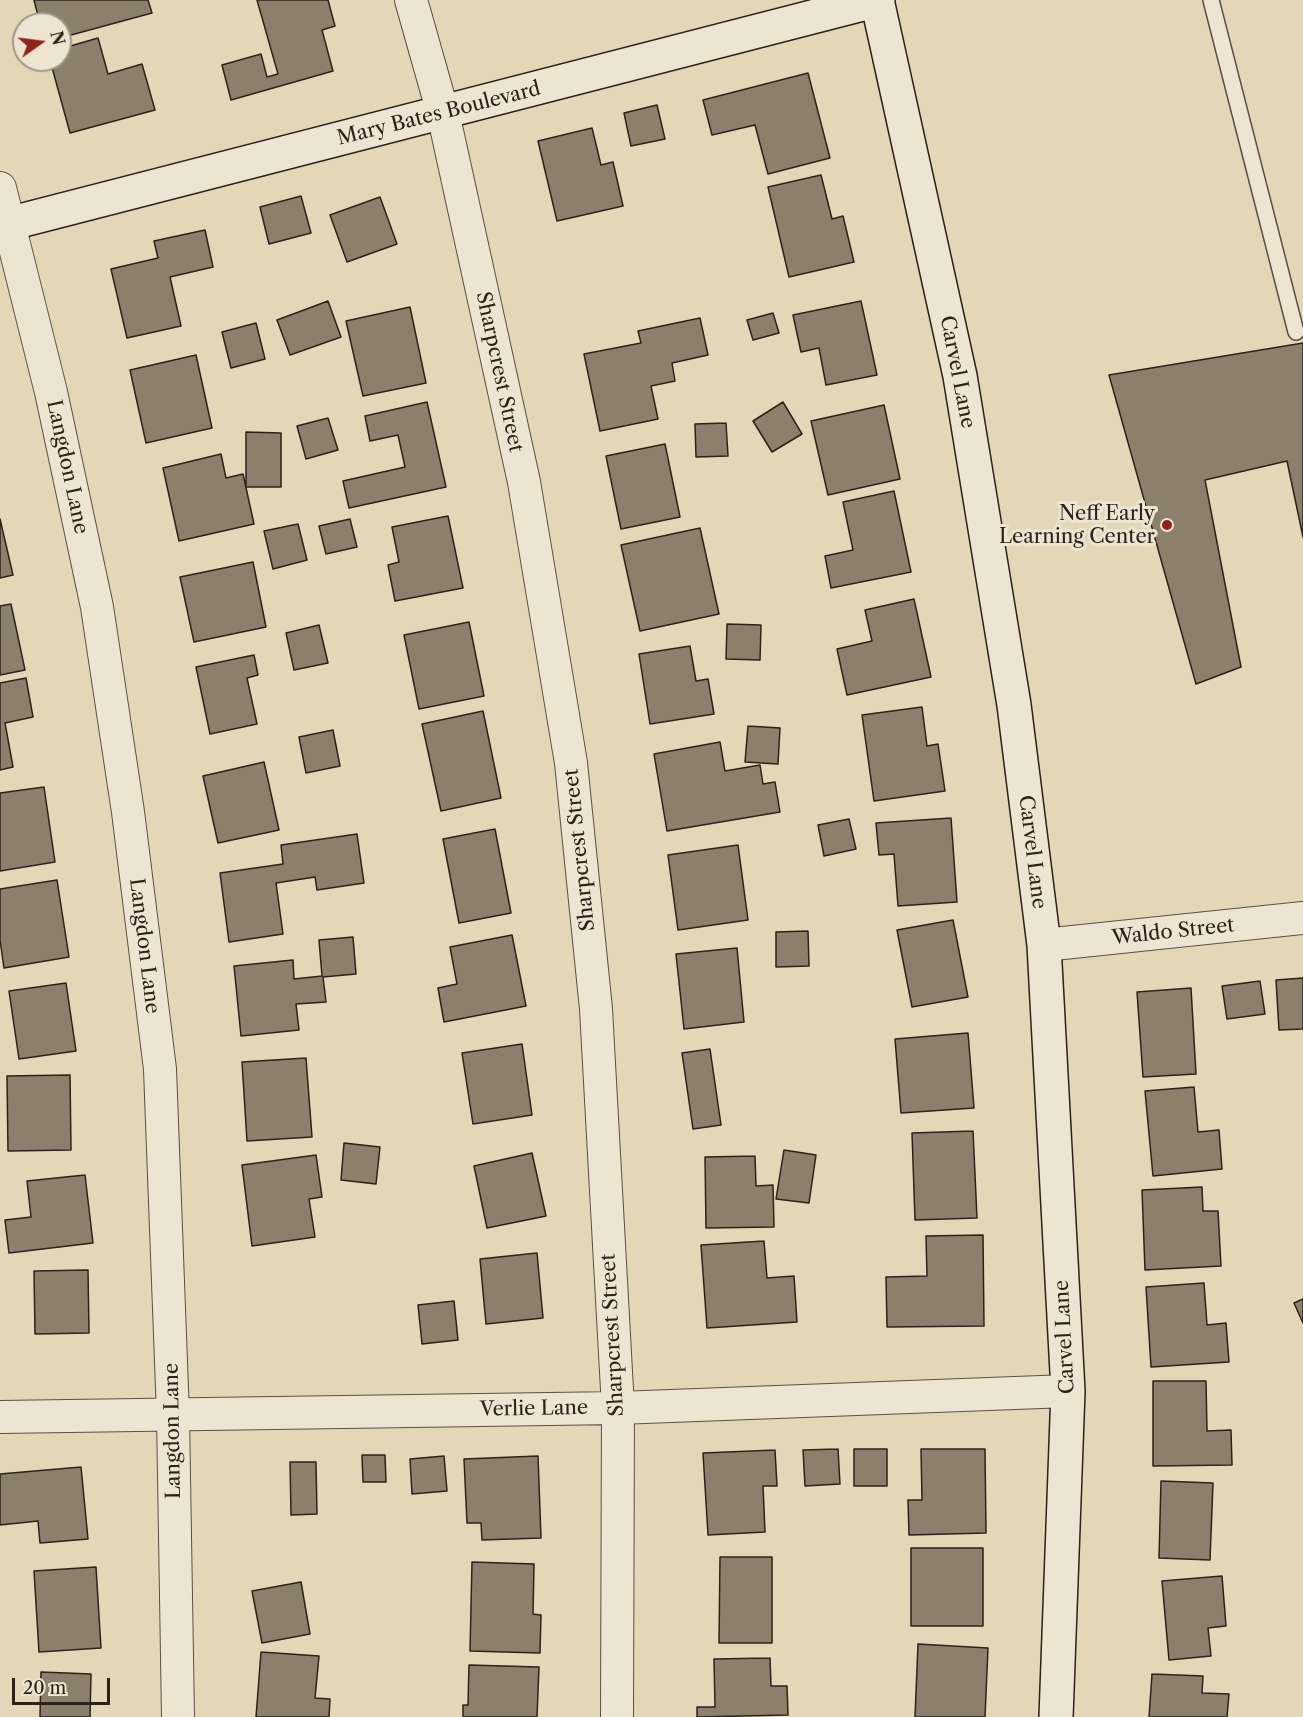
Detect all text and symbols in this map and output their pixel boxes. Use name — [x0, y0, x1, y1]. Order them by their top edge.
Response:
north arrow — [12, 12, 72, 72]
text: N — [46, 29, 69, 47]
street label: Mary Bates Boulevard — [335, 77, 543, 151]
street label: Sharpcrest Street — [470, 290, 528, 454]
street label: Carvel Lane — [934, 314, 980, 430]
street label: Langdon Lane — [41, 398, 93, 536]
place label: Neff Early Learning Center — [999, 502, 1155, 549]
marker: Neff Early Learning Center — [1160, 518, 1174, 532]
street label: Sharpcrest Street — [560, 768, 600, 932]
street label: Carvel Lane — [1013, 794, 1051, 910]
street label: Langdon Lane — [124, 877, 164, 1015]
street label: Waldo Street — [1111, 914, 1235, 950]
street label: Sharpcrest Street — [597, 1253, 629, 1417]
street label: Carvel Lane — [1050, 1279, 1080, 1395]
street label: Langdon Lane — [160, 1363, 186, 1499]
street label: Verlie Lane — [480, 1396, 588, 1422]
scale bar — [15, 1666, 112, 1704]
text: 20 m — [23, 1677, 66, 1699]

